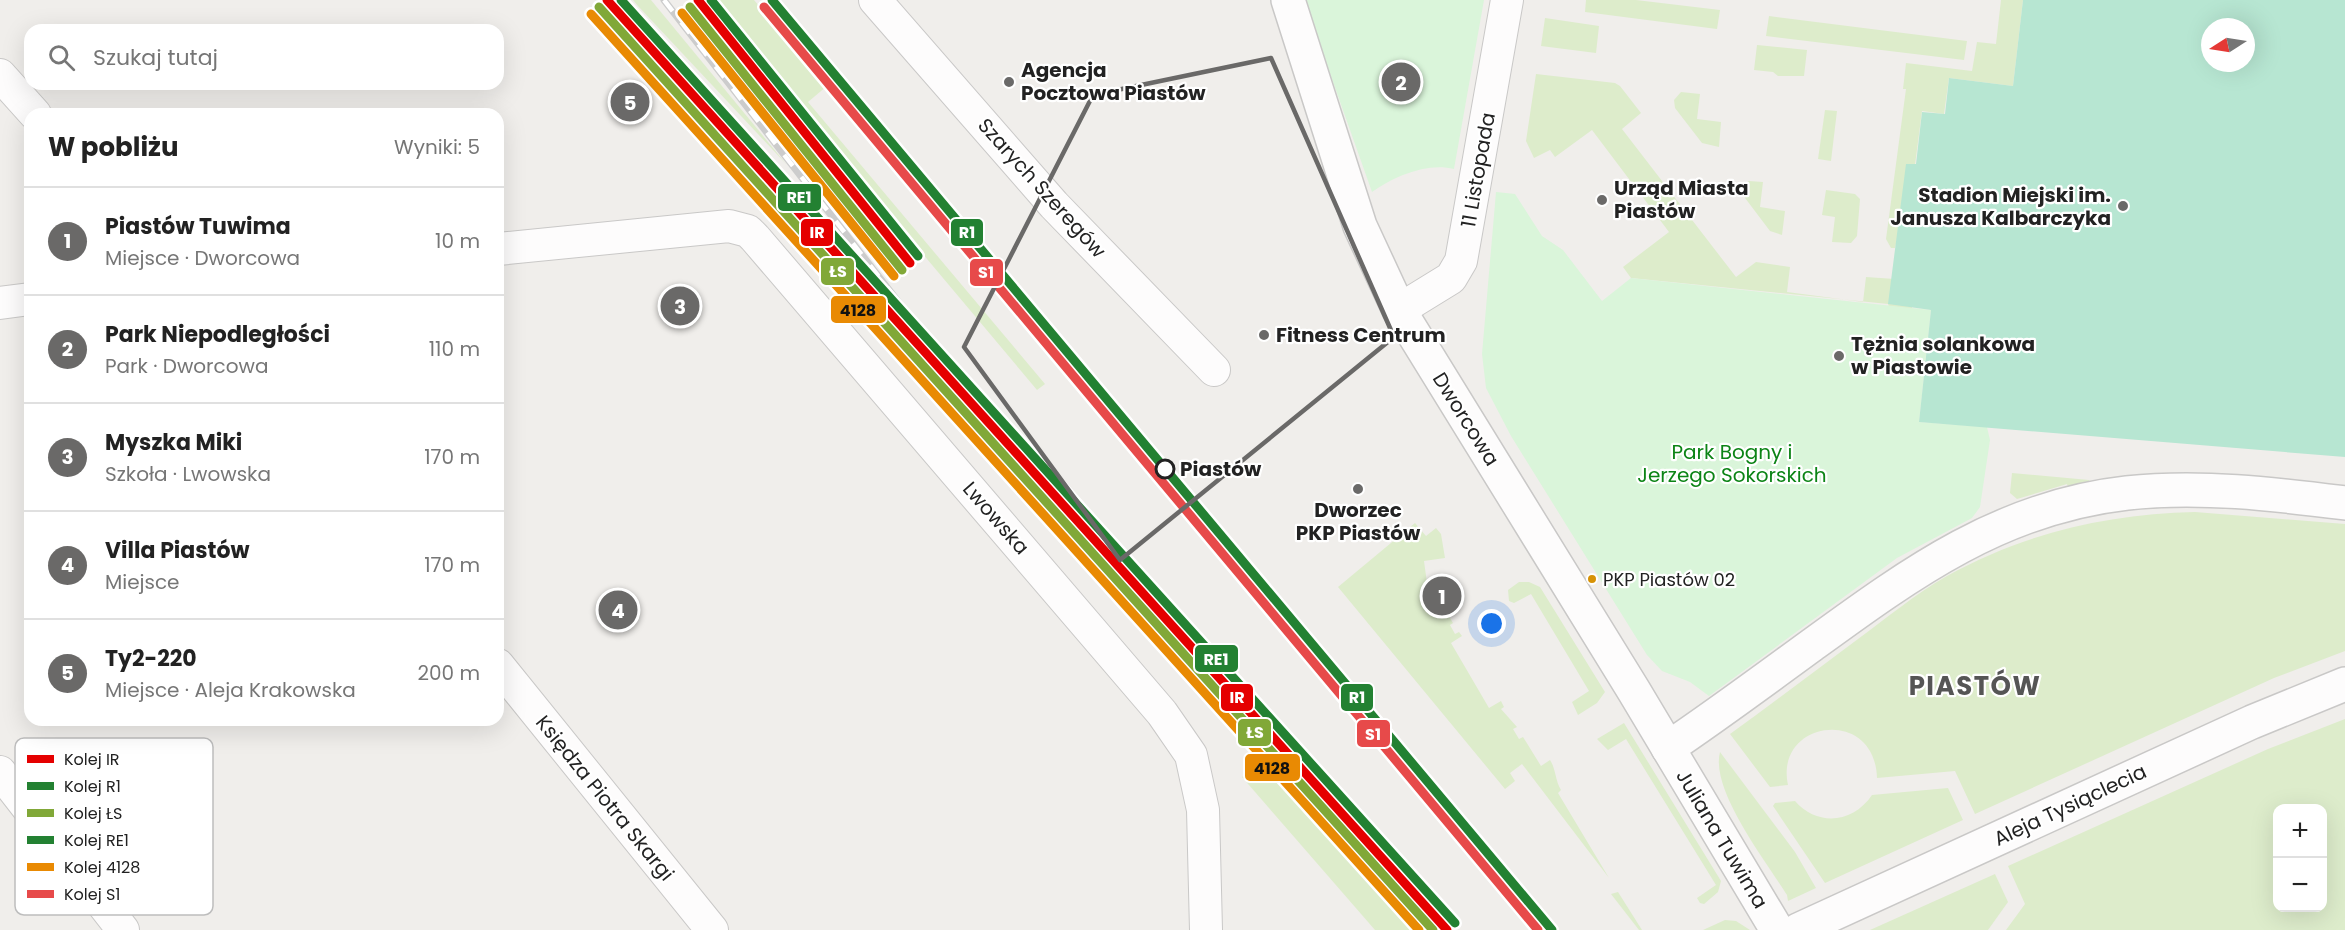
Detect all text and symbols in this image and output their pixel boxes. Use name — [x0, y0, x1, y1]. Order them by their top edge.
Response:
north arrow — [2201, 18, 2255, 72]
search box — [24, 24, 504, 90]
icon: search — [45, 41, 78, 74]
text: Szukaj tutaj — [93, 42, 218, 73]
place label: Agencja Pocztowa Piastów — [1021, 56, 1206, 107]
pin: 2 — [1382, 60, 1420, 104]
marker: Agencja Pocztowa Piastów — [1002, 75, 1016, 89]
pin: 5 — [610, 80, 650, 124]
street label: 11 Listopada — [1454, 110, 1502, 230]
street label: Szarych Szeregów — [972, 112, 1113, 264]
text: W pobliżu — [48, 129, 179, 165]
text: Wyniki: 5 — [394, 133, 480, 161]
place label: Urząd Miasta Piastów — [1614, 174, 1749, 225]
place label: Stadion Miejski im. Janusza Kalbarczyka — [1890, 181, 2111, 232]
line badge: RE1 — [777, 183, 822, 212]
text: RE1 — [786, 186, 812, 209]
marker: Urząd Miasta Piastów — [1595, 193, 1609, 207]
marker: Stadion Miejski im. Janusza Kalbarczyka — [2116, 199, 2130, 213]
text: Piastów Tuwima — [105, 211, 291, 242]
line badge: IR — [800, 218, 834, 247]
line badge: R1 — [950, 218, 984, 247]
text: IR — [809, 221, 825, 244]
text: R1 — [959, 221, 975, 244]
text: 1 — [64, 227, 71, 255]
text: 10 m — [435, 227, 480, 255]
text: Miejsce · Dworcowa — [105, 244, 300, 272]
line badge: ŁS — [820, 257, 855, 286]
line badge: S1 — [969, 258, 1004, 287]
text: ŁS — [829, 260, 847, 283]
text: S1 — [978, 261, 994, 284]
pin: 3 — [660, 284, 700, 328]
line badge: 4128 — [830, 295, 887, 324]
text: 4128 — [840, 299, 876, 322]
text: Park Niepodległości — [105, 319, 330, 350]
place label: Fitness Centrum — [1276, 321, 1446, 349]
marker: Fitness Centrum — [1257, 328, 1271, 342]
place label: Tężnia solankowa w Piastowie — [1851, 330, 2035, 381]
text: 2 — [62, 335, 73, 363]
text: 110 m — [429, 335, 480, 363]
marker: Tężnia solankowa w Piastowie — [1832, 349, 1846, 363]
text: Park · Dworcowa — [105, 352, 268, 380]
street label: Dworcowa — [1426, 367, 1506, 471]
text: Myszka Miki — [105, 427, 242, 458]
park label: Park Bogny i Jerzego Sokorskich — [1637, 438, 1827, 489]
text: 3 — [61, 443, 74, 471]
text: 170 m — [424, 443, 480, 471]
place label: Piastów — [1180, 455, 1262, 483]
marker: Piastów — [1155, 459, 1175, 479]
text: Szkoła · Lwowska — [105, 460, 271, 488]
street label: Lwowska — [956, 475, 1036, 561]
marker: Dworzec PKP Piastów — [1351, 482, 1365, 496]
place label: Dworzec PKP Piastów — [1296, 496, 1421, 547]
text: Villa Piastów — [105, 535, 250, 566]
text: 4 — [61, 551, 74, 579]
text: 170 m — [424, 551, 480, 579]
place label: PKP Piastów 02 — [1603, 567, 1735, 592]
text: Miejsce — [105, 568, 179, 596]
marker: PKP Piastów 02 — [1586, 573, 1598, 585]
pin: 1 — [1422, 574, 1462, 618]
pin: 4 — [598, 588, 638, 632]
your location — [1477, 609, 1506, 638]
text: Ty2-220 — [105, 643, 197, 674]
line badge: RE1 — [1194, 644, 1239, 673]
text: RE1 — [1203, 648, 1229, 671]
text: 5 — [61, 659, 74, 687]
text: 200 m — [417, 659, 480, 687]
district label: PIASTÓW — [1909, 668, 2041, 704]
text: Miejsce · Aleja Krakowska — [105, 676, 356, 704]
line badge: IR — [1220, 683, 1254, 712]
line badge: R1 — [1340, 683, 1374, 712]
text: IR — [1229, 686, 1245, 709]
text: R1 — [1349, 686, 1365, 709]
street label: Księdza Piotra Skargi — [529, 709, 681, 887]
line badge: ŁS — [1237, 718, 1272, 747]
line badge: S1 — [1356, 719, 1391, 748]
text: ŁS — [1246, 721, 1264, 744]
text: S1 — [1365, 723, 1381, 746]
legend — [15, 738, 213, 915]
text: Kolej IR — [64, 748, 120, 771]
line badge: 4128 — [1244, 753, 1301, 782]
text: 4128 — [1254, 757, 1290, 780]
street label: Aleja Tysiąclecia — [1989, 757, 2151, 853]
street label: Juliana Tuwima — [1669, 764, 1775, 914]
text: Kolej R1 — [64, 775, 121, 798]
text: Kolej ŁS — [64, 802, 122, 825]
map controls — [2273, 804, 2327, 912]
button: + — [2273, 804, 2327, 858]
text: Kolej RE1 — [64, 829, 129, 852]
text: Kolej 4128 — [64, 856, 140, 879]
button: − — [2273, 858, 2327, 912]
text: Kolej S1 — [64, 883, 120, 906]

